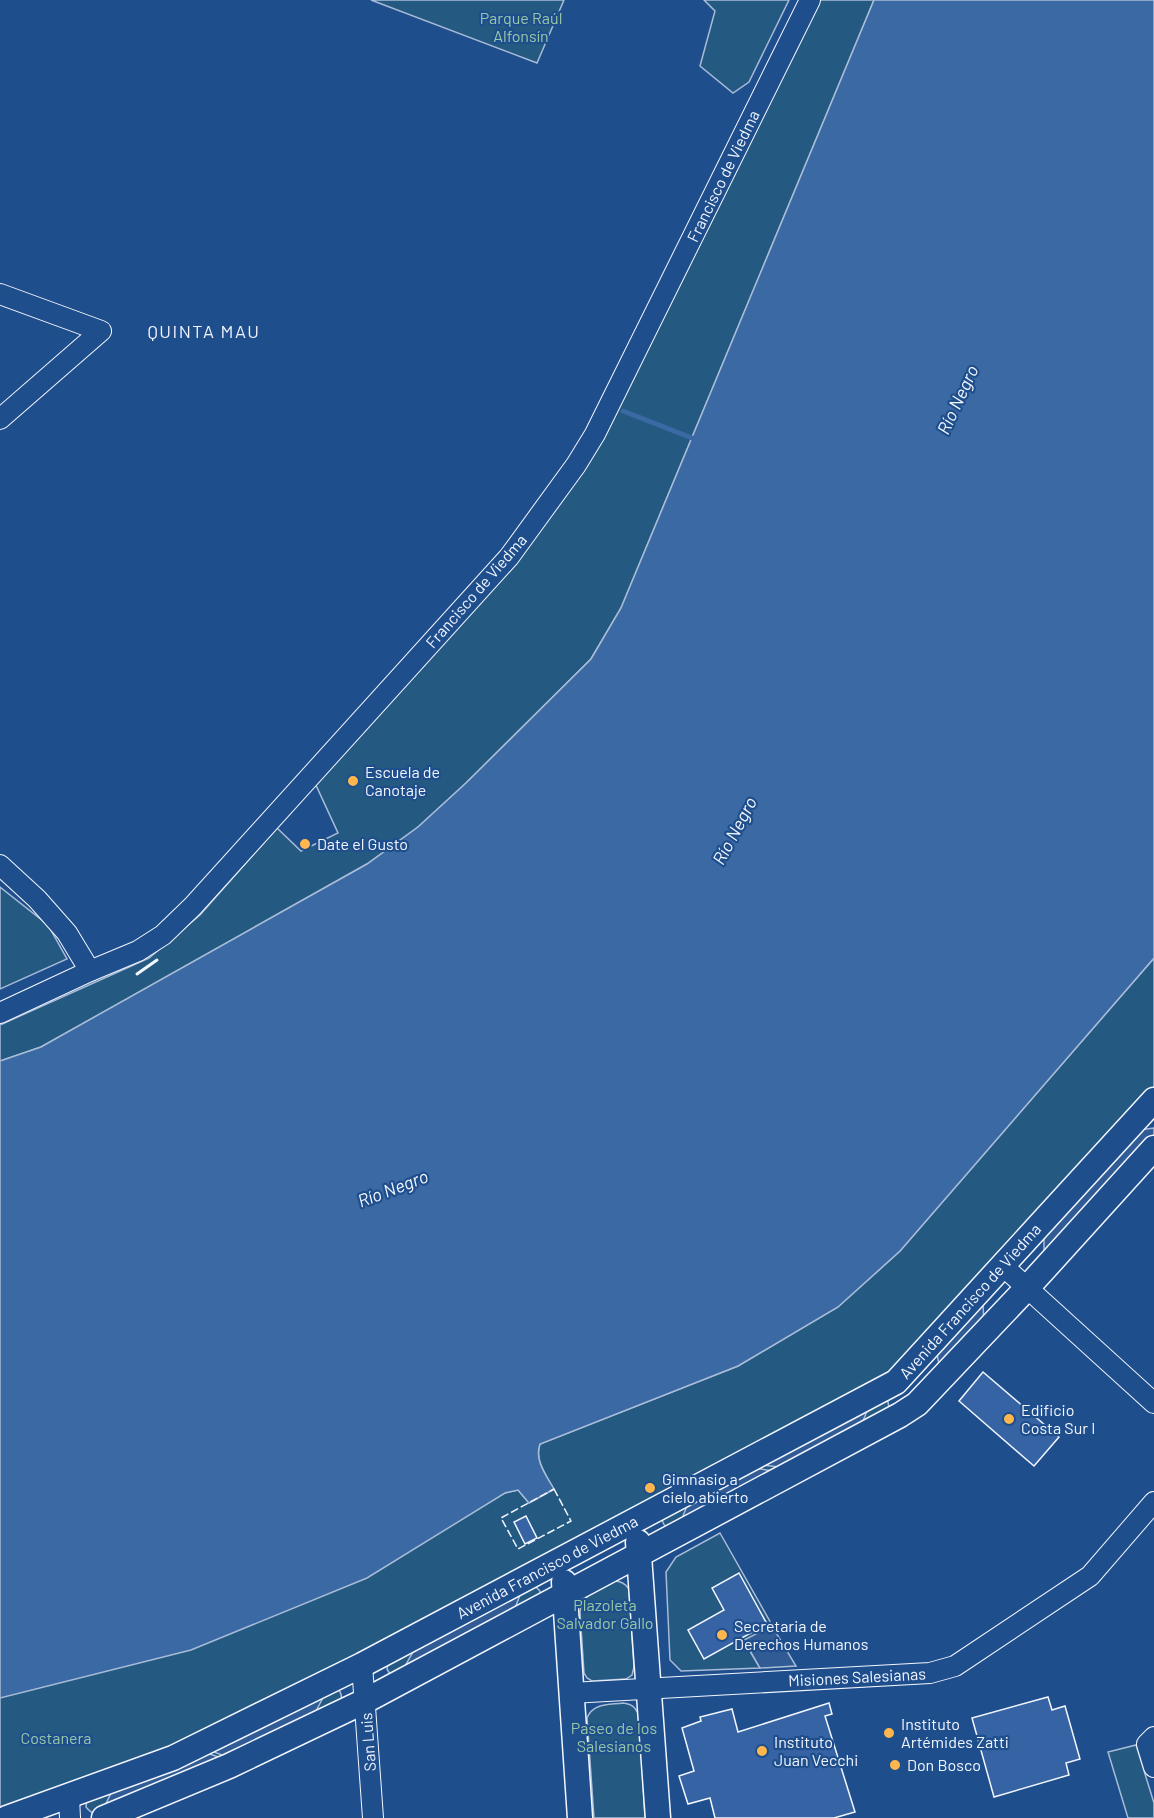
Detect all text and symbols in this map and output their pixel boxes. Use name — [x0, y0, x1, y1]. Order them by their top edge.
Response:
park label: Parque Raúl Alfonsín — [480, 8, 562, 45]
street label: Francisco de Viedma — [682, 107, 763, 245]
district label: QUINTA MAU — [148, 320, 260, 342]
water label: Río Negro — [932, 362, 983, 438]
street label: Francisco de Viedma — [421, 530, 530, 651]
place label: Escuela de Canotaje — [365, 762, 440, 799]
marker: Escuela de Canotaje — [346, 774, 360, 788]
water label: Río Negro — [707, 793, 761, 868]
place label: Date el Gusto — [317, 834, 408, 853]
marker: Date el Gusto — [298, 837, 312, 851]
water label: Río Negro — [354, 1165, 431, 1212]
street label: Avenida Francisco de Viedma — [895, 1219, 1044, 1382]
place label: Edificio Costa Sur I — [1021, 1400, 1095, 1437]
marker: Edificio Costa Sur I — [1002, 1412, 1016, 1426]
place label: Gimnasio a cielo abierto — [662, 1469, 748, 1506]
marker: Gimnasio a cielo abierto — [643, 1481, 657, 1495]
street label: Avenida Francisco de Viedma — [453, 1511, 641, 1622]
park label: Plazoleta Salvador Gallo — [556, 1595, 654, 1632]
place label: Secretaria de Derechos Humanos — [734, 1616, 869, 1653]
marker: Secretaria de Derechos Humanos — [715, 1628, 729, 1642]
street label: Misiones Salesianas — [788, 1663, 926, 1690]
street label: San Luis — [356, 1712, 379, 1772]
place label: Instituto Artémides Zatti — [901, 1714, 1009, 1751]
park label: Paseo de los Salesianos — [571, 1718, 657, 1755]
marker: Instituto Artémides Zatti — [882, 1726, 896, 1740]
park label: Costanera — [20, 1728, 92, 1747]
place label: Instituto Juan Vecchi — [774, 1732, 858, 1769]
marker: Instituto Juan Vecchi — [755, 1744, 769, 1758]
place label: Don Bosco — [907, 1755, 981, 1774]
marker: Don Bosco — [888, 1758, 902, 1772]

